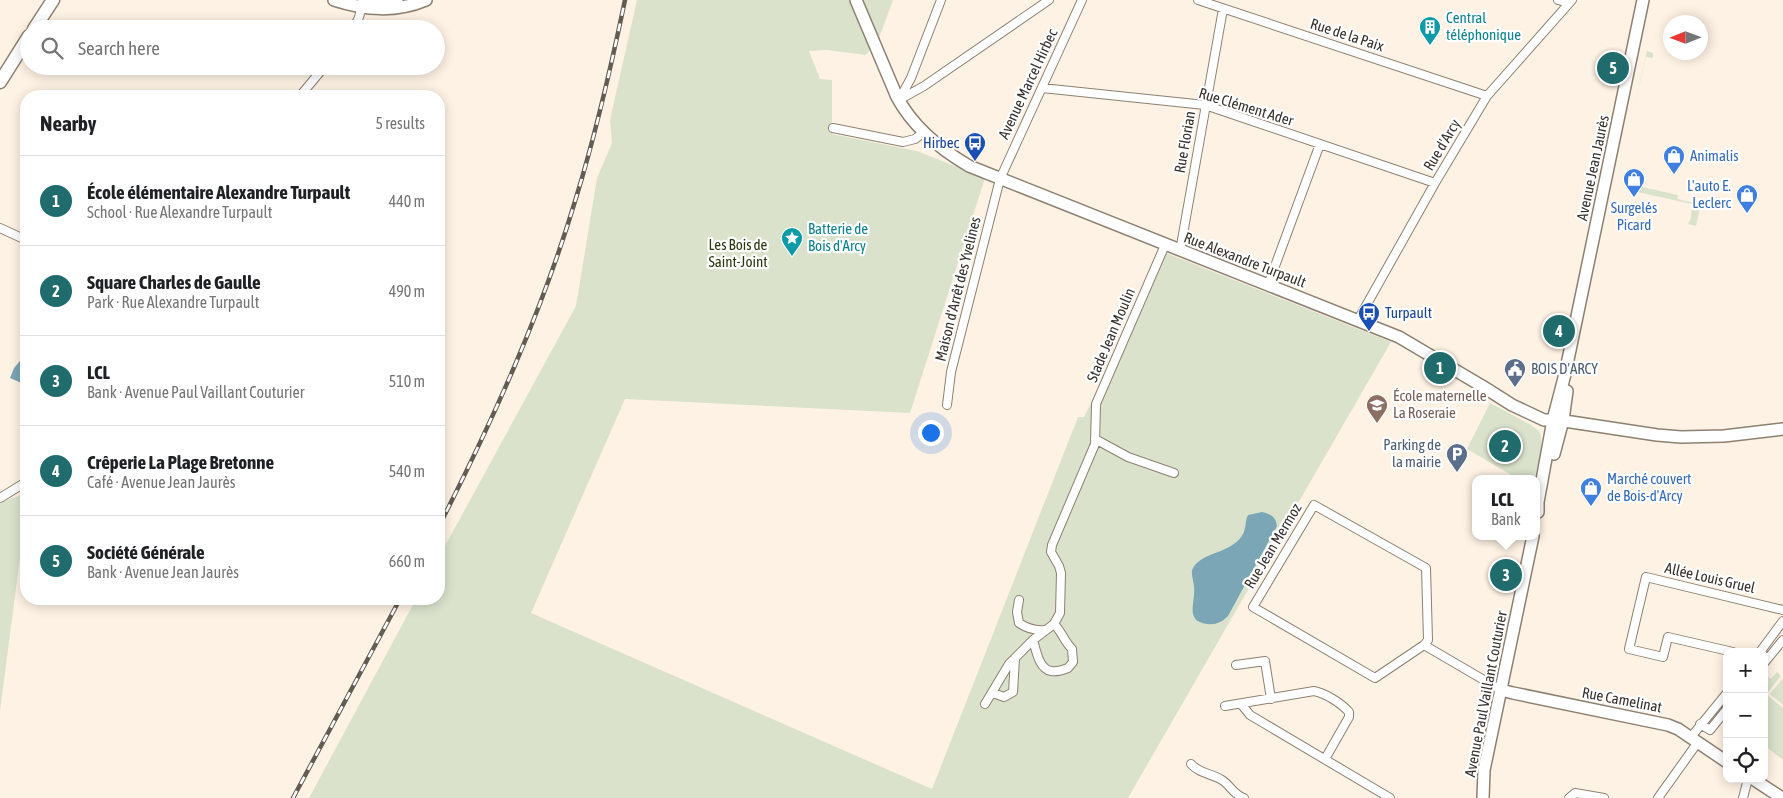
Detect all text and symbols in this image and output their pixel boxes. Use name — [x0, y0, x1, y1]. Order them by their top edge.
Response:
place label: Central téléphonique — [1446, 9, 1521, 43]
street label: Rue de la Paix — [1308, 15, 1386, 54]
building icon: Central téléphonique — [1418, 15, 1442, 46]
north arrow — [1663, 15, 1708, 60]
search box — [20, 20, 445, 75]
street label: Avenue Marcel Hirbec — [995, 26, 1061, 141]
icon: search — [38, 34, 66, 62]
text: Search here — [78, 37, 160, 59]
pin: 5 — [1597, 49, 1629, 87]
street label: Rue Clément Ader — [1197, 84, 1296, 129]
street label: Rue Florian — [1171, 110, 1198, 174]
text: Nearby — [40, 111, 96, 135]
text: 5 results — [375, 114, 425, 132]
street label: Avenue Jean Jaurès — [1573, 114, 1612, 222]
street label: Rue d'Arcy — [1420, 116, 1463, 173]
bus stop icon: Hirbec — [963, 131, 987, 162]
place label: Hirbec — [923, 134, 959, 151]
shop icon: Animalis — [1662, 144, 1686, 175]
place label: Animalis — [1690, 147, 1739, 164]
shop icon: Surgelés Picard — [1622, 167, 1646, 198]
place label: L'auto E. Leclerc — [1687, 177, 1731, 211]
text: École élémentaire Alexandre Turpault — [87, 181, 350, 203]
shop icon: L'auto E. Leclerc — [1735, 183, 1759, 214]
text: 1 — [52, 192, 60, 210]
text: 440 m — [389, 192, 425, 210]
place label: Surgelés Picard — [1611, 199, 1657, 233]
text: School · Rue Alexandre Turpault — [87, 203, 272, 221]
street label: Maison d'Arrêt des Yvelines — [931, 215, 984, 363]
place label: Batterie de Bois d'Arcy — [808, 220, 868, 254]
place icon: Batterie de Bois d'Arcy — [780, 226, 804, 257]
street label: Rue Alexandre Turpault — [1182, 228, 1309, 291]
park label: Les Bois de Saint-Joint — [709, 236, 768, 270]
text: Square Charles de Gaulle — [87, 271, 261, 293]
text: 2 — [52, 282, 60, 300]
text: 490 m — [389, 282, 425, 300]
street label: Stade Jean Moulin — [1083, 285, 1138, 384]
text: Park · Rue Alexandre Turpault — [87, 293, 259, 311]
bus stop icon: Turpault — [1357, 301, 1381, 332]
place label: Turpault — [1385, 304, 1432, 321]
pin: 4 — [1543, 312, 1575, 350]
pin: 1 — [1424, 349, 1456, 387]
public building icon: BOIS D'ARCY — [1503, 357, 1527, 388]
place label: BOIS D'ARCY — [1531, 360, 1598, 377]
text: LCL — [87, 361, 110, 383]
text: 3 — [52, 372, 60, 390]
text: 510 m — [389, 372, 425, 390]
text: Bank · Avenue Paul Vaillant Couturier — [87, 383, 304, 401]
place label: École maternelle La Roseraie — [1393, 387, 1487, 421]
school or university icon: École maternelle La Roseraie — [1365, 393, 1389, 424]
your location — [918, 420, 944, 446]
pin: 2 — [1489, 427, 1521, 465]
place label: Parking de la mairie — [1383, 436, 1441, 470]
parking icon: Parking de la mairie — [1445, 442, 1469, 473]
text: Crêperie La Plage Bretonne — [87, 451, 274, 473]
text: 4 — [52, 462, 60, 480]
text: 540 m — [389, 462, 425, 480]
place label: Marché couvert de Bois-d'Arcy — [1607, 470, 1691, 504]
text: Café · Avenue Jean Jaurès — [87, 473, 235, 491]
popup — [1472, 475, 1540, 540]
shop icon: Marché couvert de Bois-d'Arcy — [1579, 476, 1603, 507]
text: LCL — [1491, 488, 1514, 510]
street label: Rue Jean Mermoz — [1241, 500, 1305, 591]
text: Bank — [1491, 510, 1521, 528]
text: Société Générale — [87, 541, 205, 563]
text: 5 — [52, 552, 60, 570]
text: 660 m — [389, 552, 425, 570]
pin: 3 — [1490, 556, 1522, 594]
street label: Allée Louis Gruel — [1663, 559, 1757, 596]
text: Bank · Avenue Jean Jaurès — [87, 563, 239, 581]
street label: Avenue Paul Vaillant Couturier — [1461, 609, 1510, 778]
map controls — [1723, 648, 1768, 783]
button: + — [1723, 648, 1768, 693]
street label: Rue Camelinat — [1581, 683, 1663, 716]
button: − — [1723, 693, 1768, 738]
button: locate — [1723, 738, 1768, 783]

